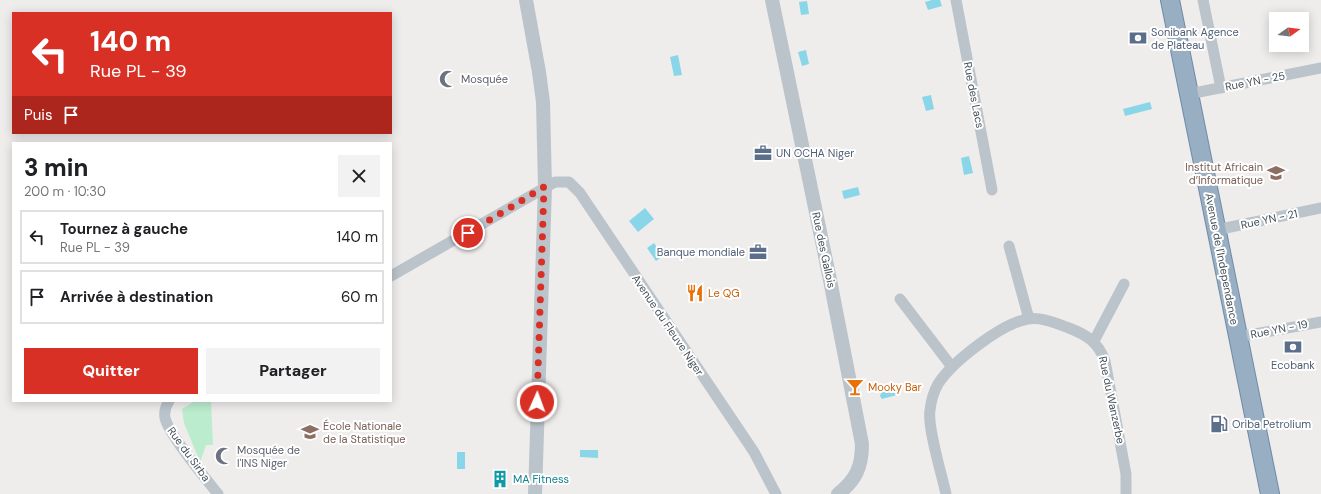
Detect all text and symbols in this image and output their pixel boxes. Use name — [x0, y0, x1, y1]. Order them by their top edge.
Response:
north arrow — [1269, 12, 1309, 52]
map controls — [1269, 12, 1309, 52]
text: 140 m — [90, 23, 171, 60]
place label: Sonibank Agence de Plateau — [1151, 25, 1239, 52]
icon: left — [24, 28, 76, 80]
bank icon: Sonibank Agence de Plateau — [1128, 28, 1148, 48]
text: Rue PL - 39 — [90, 59, 187, 83]
street label: Rue des Lacs — [961, 61, 987, 129]
street label: Rue YN - 25 — [1224, 68, 1286, 94]
mosque icon: Mosquée — [438, 69, 458, 89]
place label: Mosquée — [461, 72, 508, 86]
icon: arrive — [60, 104, 82, 126]
text: Puis — [24, 105, 52, 125]
office icon: UN OCHA Niger — [753, 143, 773, 163]
place label: UN OCHA Niger — [776, 146, 854, 160]
text: 3 min — [24, 152, 88, 183]
button: close — [338, 155, 380, 197]
place label: Institut Africain d’Informatique — [1185, 160, 1263, 187]
school or university icon: Institut Africain d’Informatique — [1266, 163, 1286, 183]
text: 200 m · 10:30 — [24, 183, 106, 200]
street label: Avenue de l'Independance — [1202, 192, 1242, 326]
street label: Rue YN - 21 — [1239, 206, 1299, 232]
street label: Rue des Gallois — [809, 211, 839, 289]
pin — [451, 216, 485, 250]
text: Tournez à gauche — [60, 219, 188, 239]
icon: arrive — [457, 222, 479, 244]
icon: left — [26, 226, 48, 248]
text: 140 m — [337, 227, 378, 247]
text: Rue PL - 39 — [60, 239, 130, 256]
office icon: Banque mondiale — [748, 242, 768, 262]
place label: Banque mondiale — [657, 245, 745, 259]
street label: Avenue du Fleuve Niger — [629, 272, 707, 378]
restaurant icon: Le QG — [685, 283, 705, 303]
icon: arrive — [26, 286, 48, 308]
place label: Le QG — [708, 286, 740, 300]
text: Arrivée à destination — [60, 287, 213, 307]
text: 60 m — [341, 287, 378, 307]
street label: Rue YN - 19 — [1249, 317, 1309, 341]
bank icon: Ecobank — [1283, 337, 1303, 357]
button: Quitter — [24, 348, 198, 394]
button: Partager — [206, 348, 380, 394]
street label: Rue du Wanzerbe — [1096, 355, 1128, 445]
place label: Ecobank — [1271, 358, 1315, 372]
bar icon: Mooky Bar — [845, 377, 865, 397]
place label: Mooky Bar — [868, 380, 922, 394]
position arrow — [516, 381, 558, 423]
fuel station icon: Oriba Petrolium — [1209, 414, 1229, 434]
place label: Oriba Petrolium — [1232, 417, 1311, 431]
place label: École Nationale de la Statistique — [323, 419, 406, 446]
school or university icon: École Nationale de la Statistique — [300, 422, 320, 442]
street label: Rue du Sirba — [164, 424, 214, 484]
place label: Mosquée de l'INS Niger — [237, 443, 300, 470]
mosque icon: Mosquée de l'INS Niger — [214, 446, 234, 466]
building icon: MA Fitness — [490, 469, 510, 489]
place label: MA Fitness — [513, 472, 569, 486]

